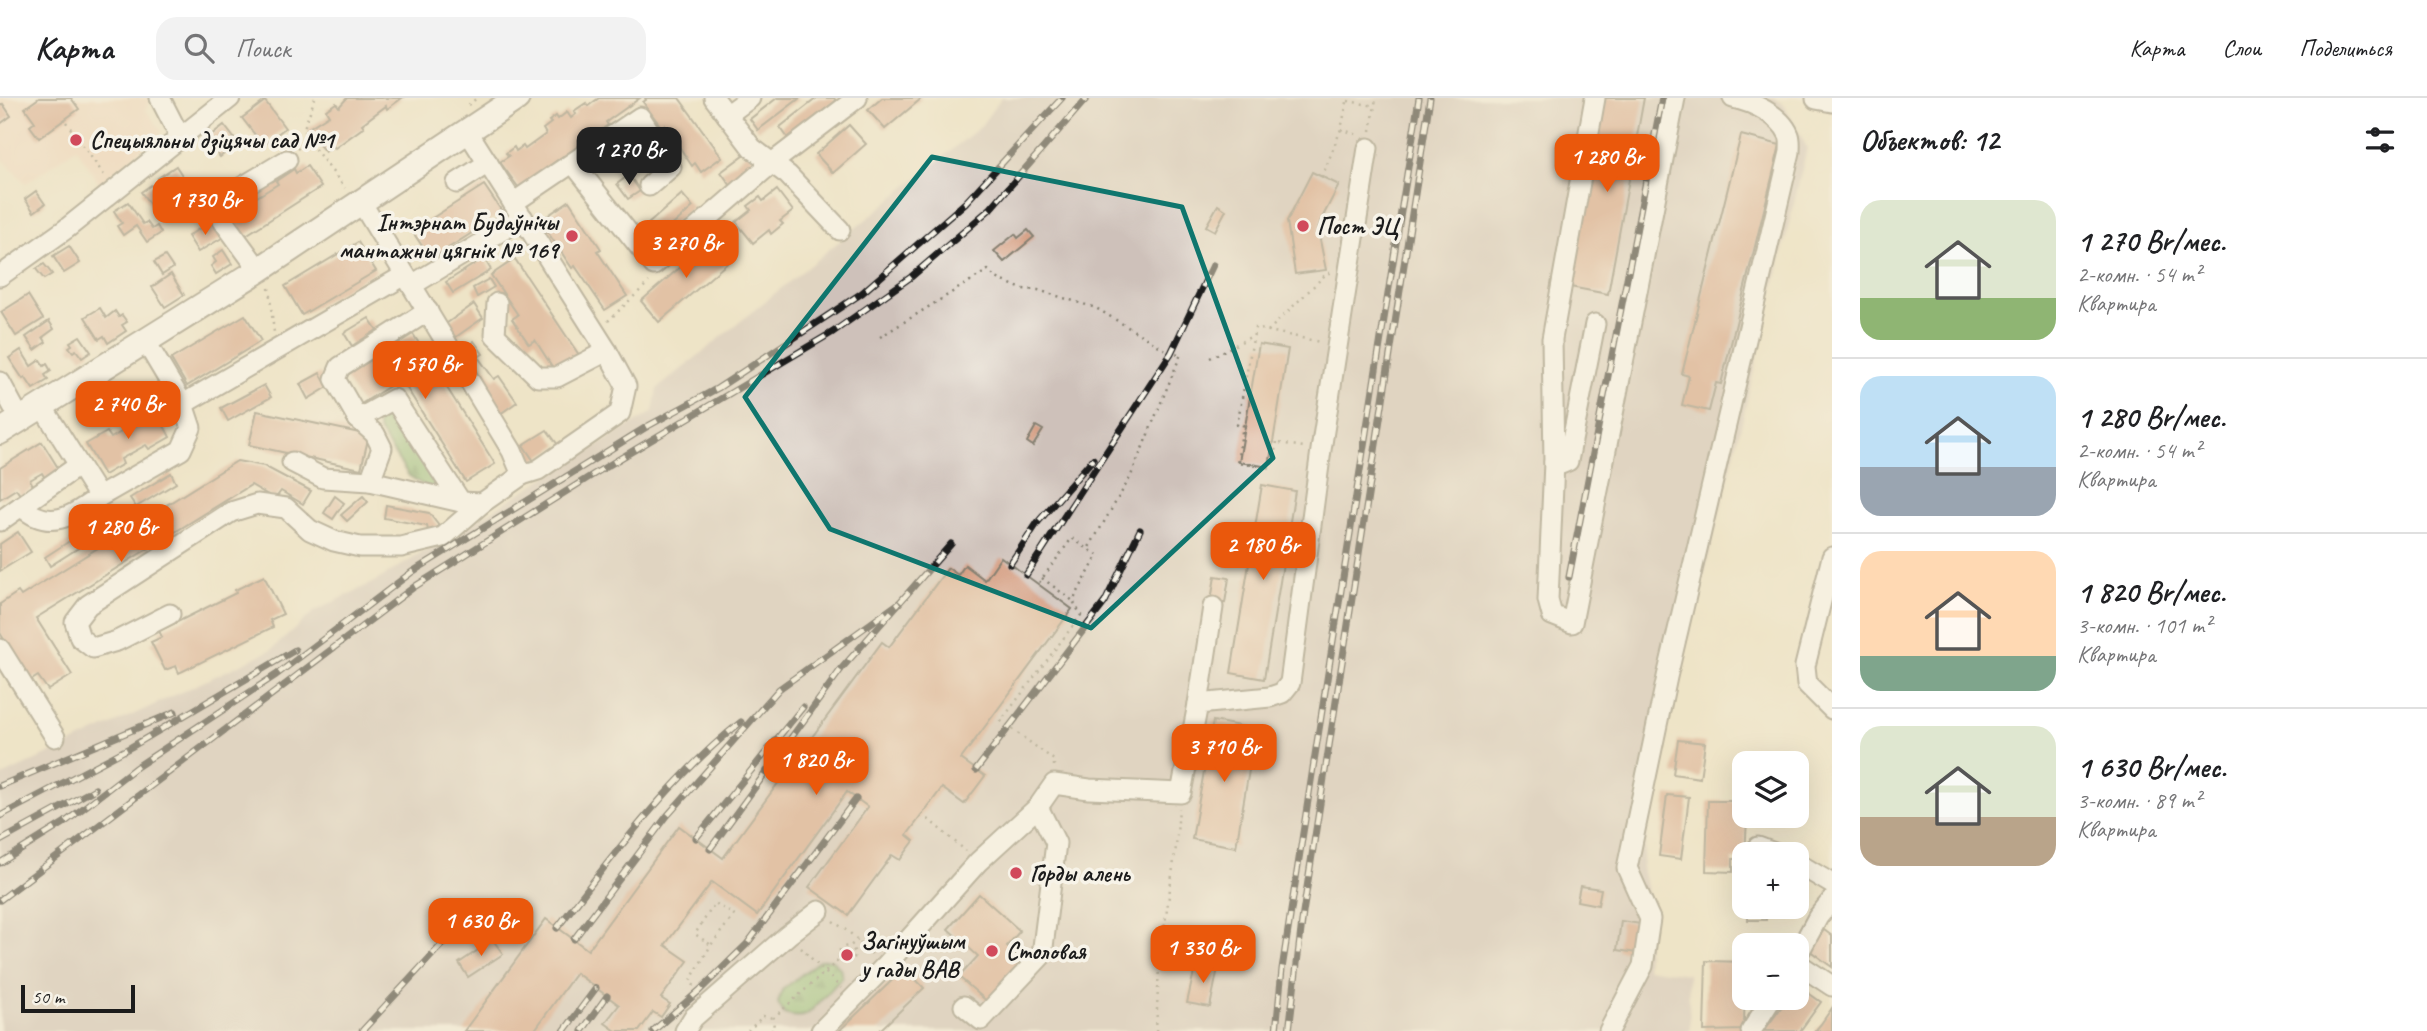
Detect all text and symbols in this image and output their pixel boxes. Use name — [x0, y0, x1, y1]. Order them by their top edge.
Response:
search box — [156, 17, 646, 80]
text: Карта — [35, 27, 114, 69]
icon: search — [180, 29, 218, 67]
text: Поиск — [236, 32, 290, 65]
text: Карта — [2130, 33, 2184, 63]
text: Слои — [2222, 33, 2261, 63]
text: Поделиться — [2299, 33, 2392, 63]
text: Объектов: 12 — [1860, 121, 1999, 159]
icon: filters — [2361, 121, 2399, 159]
place label: Спецыяльны дзіцячы сад №1 — [90, 125, 337, 156]
pin: 1 270 Br — [557, 127, 701, 187]
marker: Спецыяльны дзіцячы сад №1 — [68, 132, 84, 148]
pin: 1 280 Br — [1535, 134, 1679, 194]
text: 1 270 Br — [593, 135, 665, 164]
text: 1 280 Br — [1571, 142, 1643, 171]
pin: 1 730 Br — [133, 178, 277, 237]
text: 1 730 Br — [169, 185, 241, 214]
place label: Інтэрнат Будаўнічы мантажны цягнік № 169 — [339, 207, 560, 265]
place label: Пост ЭЦ — [1317, 211, 1401, 241]
marker: Пост ЭЦ — [1295, 218, 1311, 234]
pin: 3 270 Br — [614, 220, 758, 280]
text: 1 270 Br/мес. — [2077, 222, 2225, 260]
marker: Інтэрнат Будаўнічы мантажны цягнік № 169 — [564, 228, 580, 244]
text: 3 270 Br — [650, 228, 722, 257]
icon: home — [1916, 228, 2000, 312]
text: 2-комн. · 54 m² — [2077, 260, 2201, 289]
text: Квартира — [2077, 289, 2155, 318]
pin: 1 570 Br — [353, 342, 497, 401]
text: 1 570 Br — [389, 349, 461, 378]
pin: 2 740 Br — [56, 382, 200, 441]
text: 2 740 Br — [92, 389, 164, 418]
text: 1 280 Br/мес. — [2077, 398, 2226, 436]
icon: home — [1916, 404, 2000, 488]
text: 2-комн. · 54 m² — [2077, 436, 2201, 465]
text: Квартира — [2077, 465, 2155, 494]
pin: 1 280 Br — [49, 504, 193, 564]
text: 1 280 Br — [85, 512, 157, 541]
pin: 2 180 Br — [1191, 522, 1335, 582]
text: 2 180 Br — [1227, 530, 1299, 559]
text: 1 820 Br/мес. — [2077, 573, 2226, 611]
icon: home — [1916, 579, 2000, 663]
text: 3-комн. · 101 m² — [2077, 611, 2211, 640]
text: Квартира — [2077, 640, 2155, 669]
pin: 3 710 Br — [1152, 724, 1296, 784]
text: 3 710 Br — [1188, 732, 1260, 761]
pin: 1 820 Br — [744, 738, 888, 797]
text: 1 820 Br — [780, 745, 852, 774]
text: 1 630 Br/мес. — [2077, 748, 2226, 786]
map controls — [1732, 751, 1809, 1010]
button: layers — [1732, 751, 1809, 828]
icon: home — [1916, 754, 2000, 838]
text: 3-комн. · 89 m² — [2077, 786, 2201, 815]
text: Квартира — [2077, 815, 2155, 844]
button: + — [1732, 842, 1809, 919]
place label: Горды алень — [1030, 858, 1132, 888]
marker: Горды алень — [1008, 865, 1024, 881]
pin: 1 630 Br — [409, 898, 553, 958]
text: 1 630 Br — [444, 906, 518, 935]
place label: Загінуўшым у гады ВАВ — [859, 926, 967, 984]
pin: 1 330 Br — [1131, 926, 1275, 985]
text: 1 330 Br — [1167, 933, 1239, 962]
button: − — [1732, 933, 1809, 1010]
place label: Столовая — [1006, 936, 1087, 966]
marker: Столовая — [984, 943, 1000, 959]
marker: Загінуўшым у гады ВАВ — [839, 947, 855, 963]
scale bar — [21, 982, 135, 1014]
text: 50 m — [32, 985, 64, 1009]

